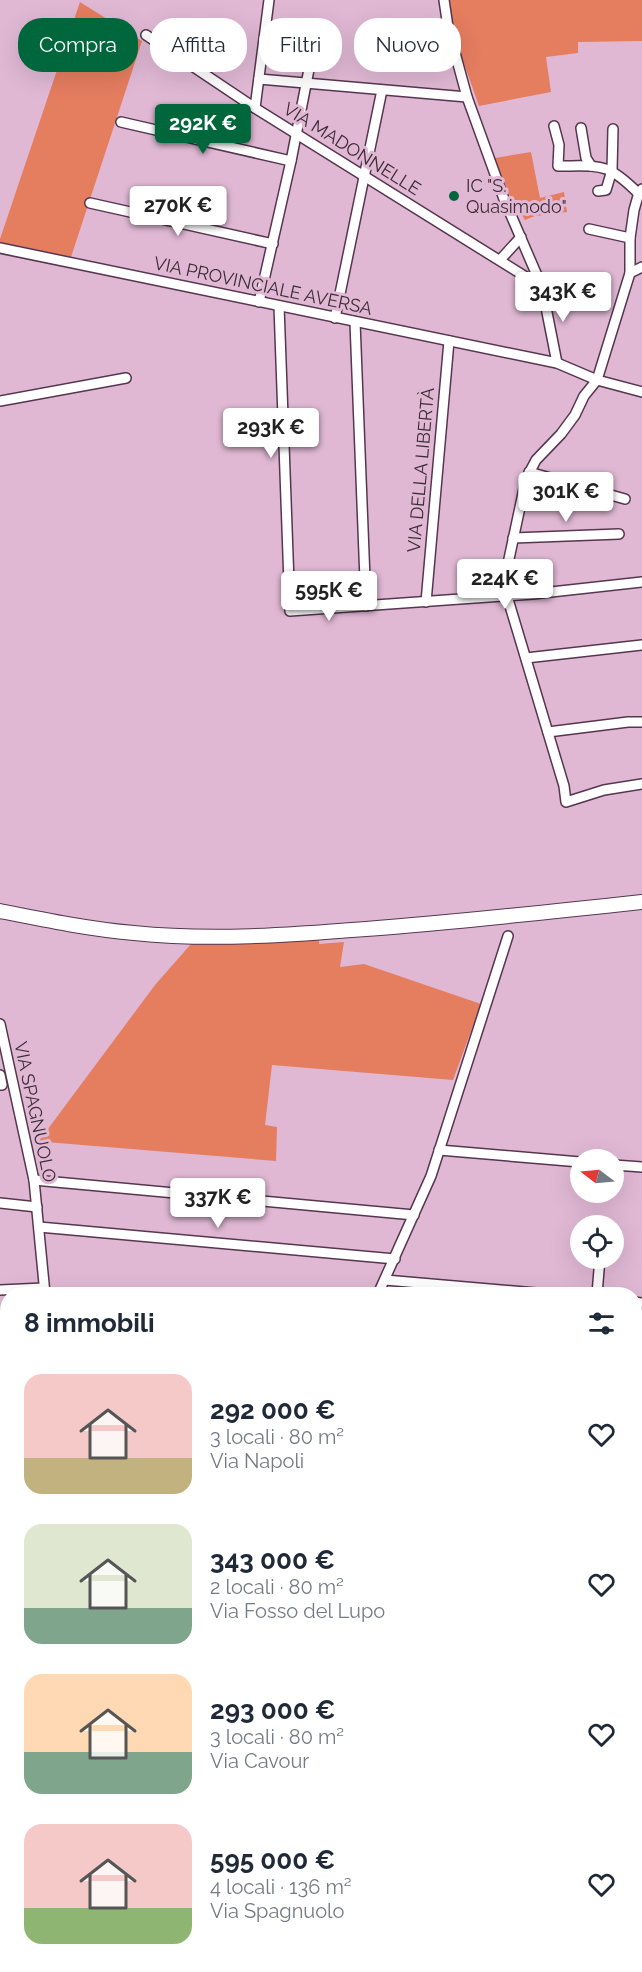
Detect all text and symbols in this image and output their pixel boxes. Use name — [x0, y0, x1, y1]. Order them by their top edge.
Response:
chip: Compra — [18, 18, 138, 72]
chip: Affitta — [150, 18, 247, 72]
chip: Filtri — [259, 18, 342, 72]
chip: Nuovo — [354, 18, 461, 72]
street label: VIA MADONNELLE — [280, 98, 425, 199]
pin: 292K € — [154, 104, 252, 155]
text: 292K € — [169, 111, 237, 135]
place label: IC "S. Quasimodo" — [466, 175, 567, 217]
pin: 270K € — [129, 186, 227, 237]
marker: IC "S. Quasimodo" — [447, 189, 461, 203]
text: 270K € — [144, 193, 212, 217]
street label: VIA PROVINCIALE AVERSA — [152, 252, 374, 319]
pin: 343K € — [514, 272, 612, 323]
text: 343K € — [529, 279, 597, 303]
street label: VIA DELLA LIBERTÀ — [402, 387, 438, 553]
pin: 293K € — [222, 408, 320, 459]
text: 293K € — [237, 415, 305, 439]
pin: 301K € — [517, 472, 615, 523]
text: 301K € — [532, 479, 600, 503]
pin: 224K € — [456, 559, 554, 610]
text: 224K € — [471, 566, 539, 590]
pin: 595K € — [280, 571, 378, 622]
text: 595K € — [295, 578, 363, 602]
street label: VIA SPAGNUOLO — [10, 1040, 61, 1184]
north arrow — [570, 1149, 624, 1203]
map controls — [570, 1149, 624, 1269]
pin: 337K € — [169, 1178, 267, 1229]
text: 337K € — [184, 1185, 252, 1209]
button: locate — [570, 1215, 624, 1269]
icon: filters — [585, 1307, 618, 1340]
text: 8 immobili — [24, 1308, 155, 1338]
text: 292 000 € — [210, 1395, 336, 1425]
icon: home — [72, 1398, 144, 1470]
icon: heart — [585, 1418, 618, 1451]
text: 3 locali · 80 m² — [210, 1425, 344, 1449]
text: Via Napoli — [210, 1449, 304, 1473]
text: 343 000 € — [210, 1545, 335, 1575]
icon: home — [72, 1548, 144, 1620]
icon: heart — [585, 1568, 618, 1601]
text: 2 locali · 80 m² — [210, 1575, 344, 1599]
text: Via Fosso del Lupo — [210, 1599, 385, 1623]
text: 293 000 € — [210, 1695, 336, 1725]
icon: home — [72, 1698, 144, 1770]
icon: heart — [585, 1718, 618, 1751]
text: 3 locali · 80 m² — [210, 1725, 344, 1749]
text: Via Cavour — [210, 1749, 309, 1773]
text: 595 000 € — [210, 1845, 335, 1875]
icon: home — [72, 1848, 144, 1920]
icon: heart — [585, 1868, 618, 1901]
text: 4 locali · 136 m² — [210, 1875, 352, 1899]
text: Via Spagnuolo — [210, 1899, 344, 1923]

